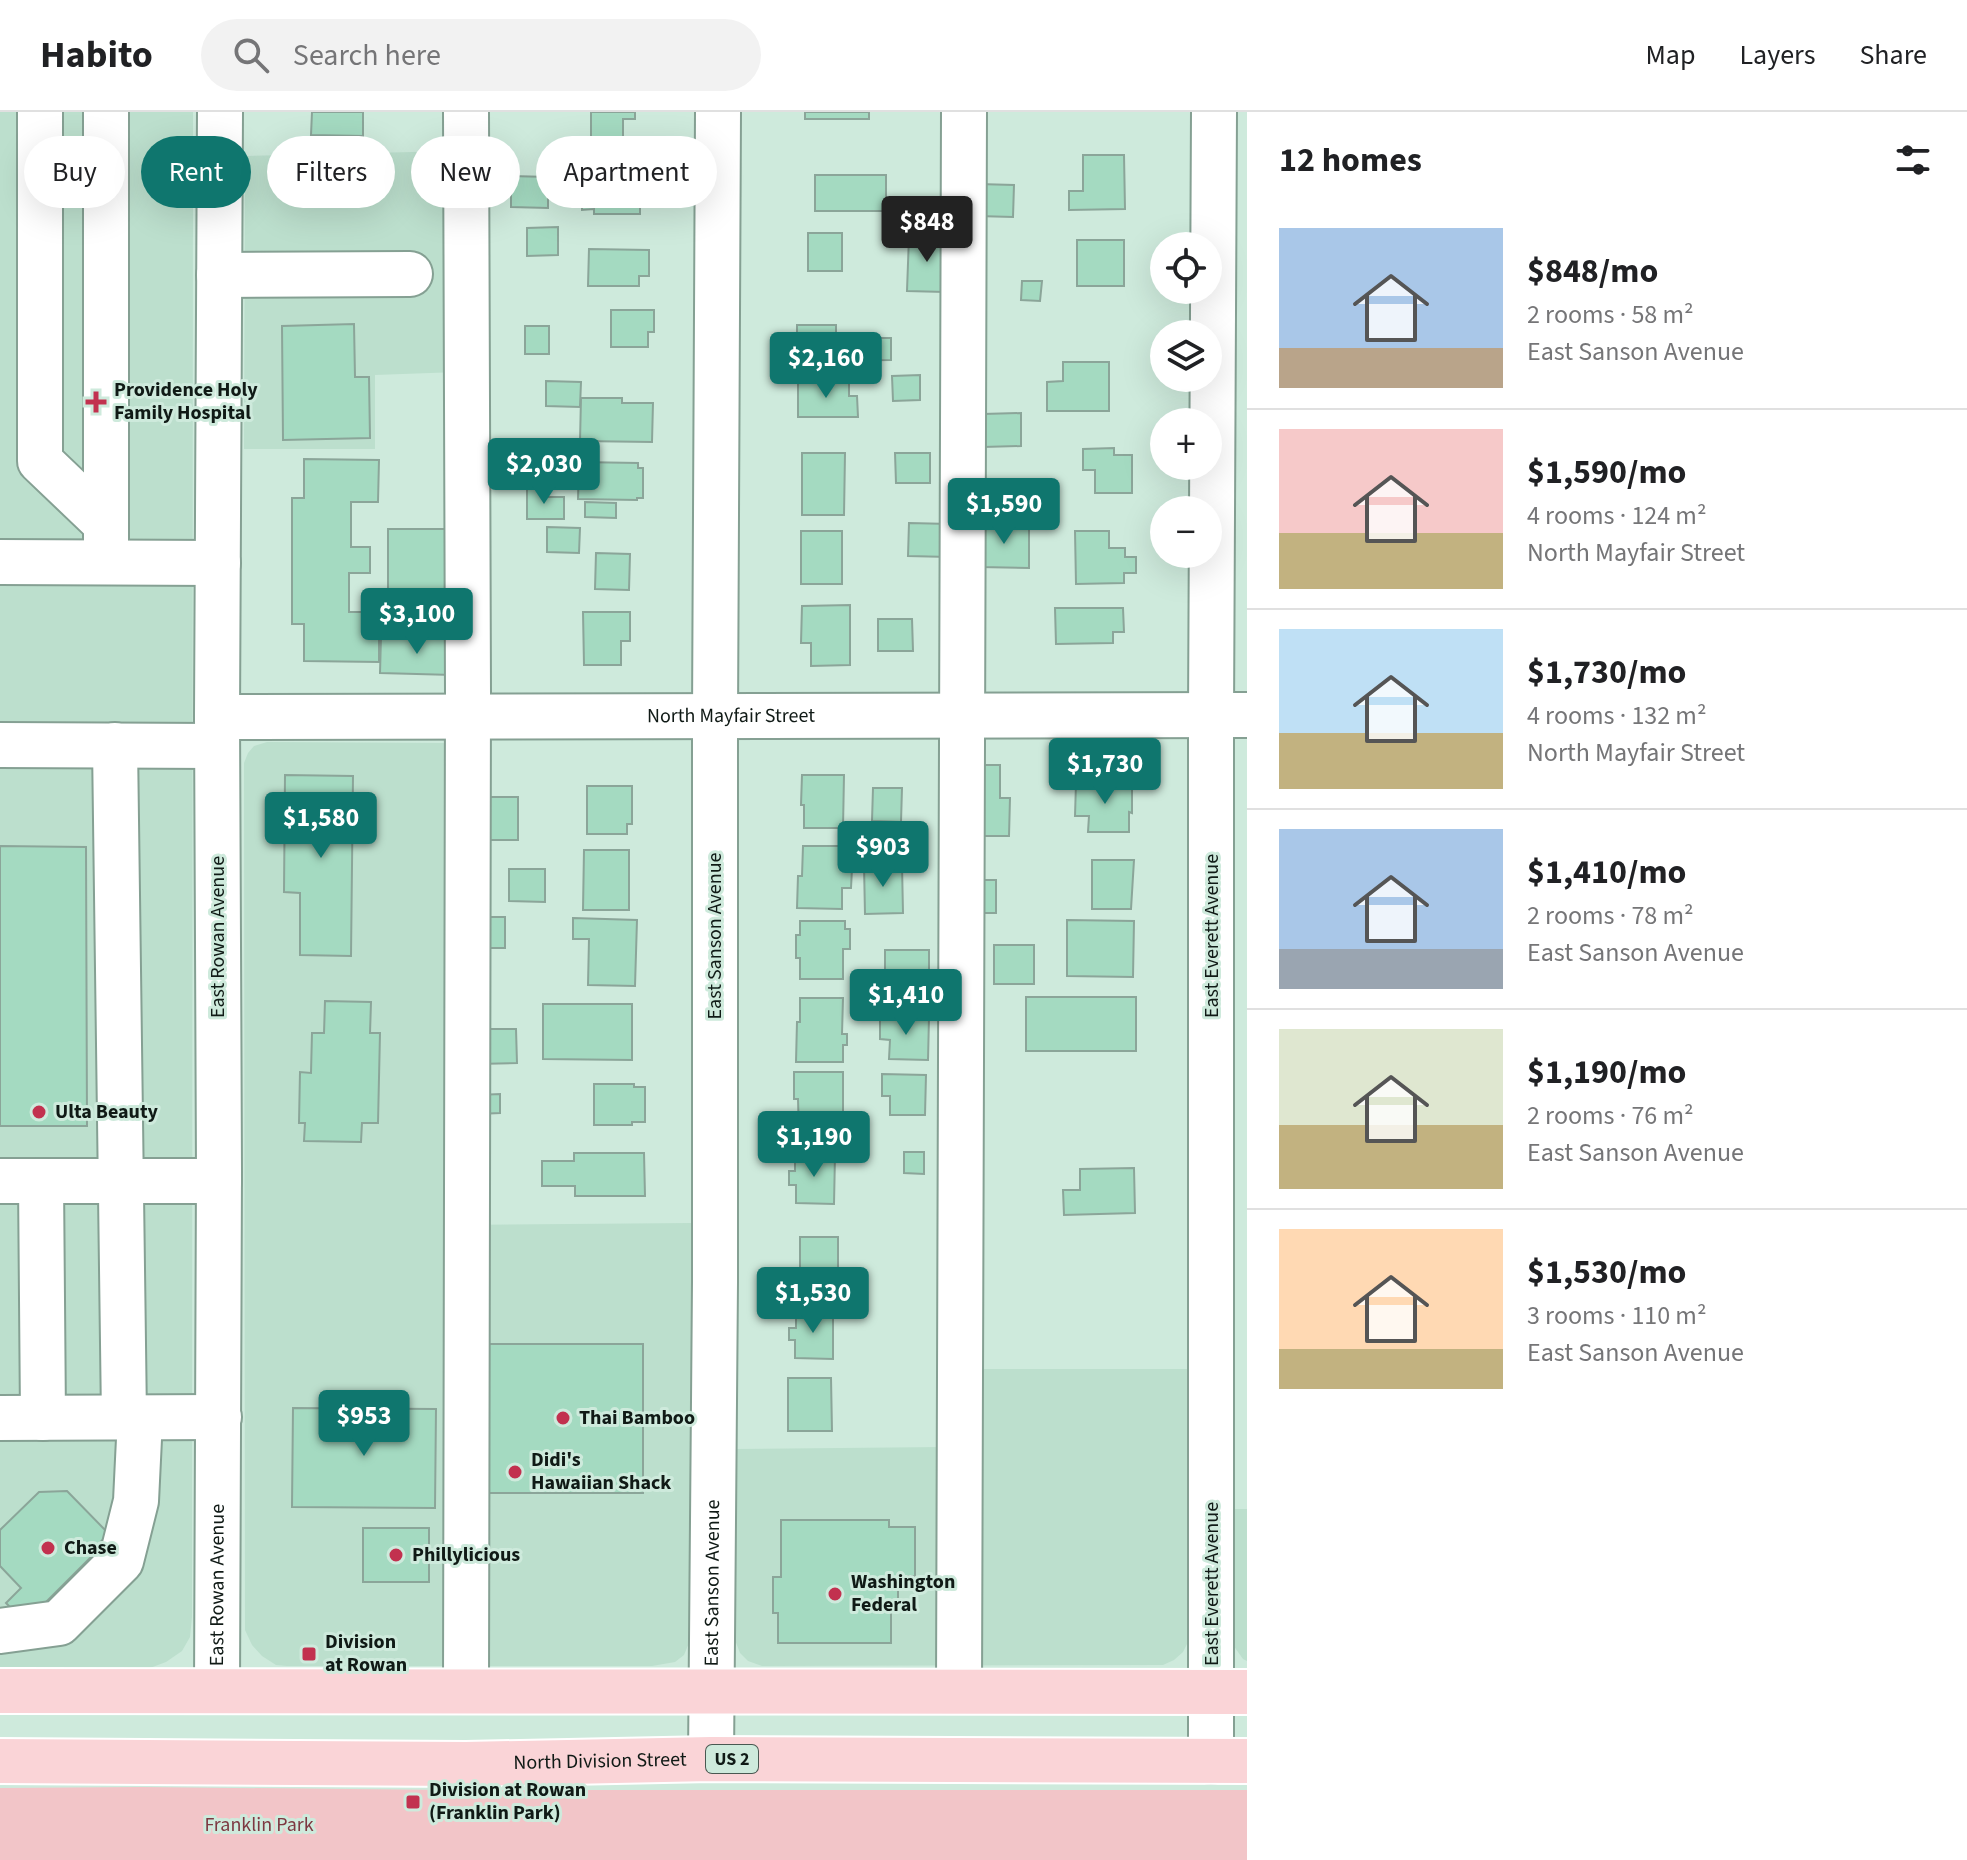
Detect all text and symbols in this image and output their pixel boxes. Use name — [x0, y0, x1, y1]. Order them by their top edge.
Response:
search box — [201, 19, 761, 91]
text: Habito — [40, 28, 153, 82]
icon: search — [229, 33, 273, 77]
text: Search here — [293, 34, 441, 77]
text: Map — [1645, 35, 1695, 75]
text: Layers — [1739, 35, 1815, 75]
text: Share — [1859, 35, 1927, 75]
chip: Buy — [24, 136, 125, 208]
chip: Rent — [141, 136, 251, 208]
chip: Filters — [267, 136, 395, 208]
chip: New — [411, 136, 520, 208]
chip: Apartment — [536, 136, 717, 208]
text: 12 homes — [1279, 136, 1422, 185]
icon: filters — [1891, 138, 1935, 182]
pin: $848 — [880, 196, 974, 264]
text: $848 — [900, 203, 954, 240]
map controls — [1150, 232, 1222, 568]
button: locate — [1150, 232, 1222, 304]
text: $848/mo — [1527, 247, 1658, 296]
icon: home — [1343, 260, 1439, 356]
text: 2 rooms · 58 m² — [1527, 296, 1694, 333]
button: layers — [1150, 320, 1222, 392]
pin: $2,160 — [761, 332, 891, 400]
text: East Sanson Avenue — [1527, 333, 1744, 370]
text: $2,160 — [788, 339, 864, 376]
place label: Providence Holy Family Hospital — [114, 376, 258, 427]
marker: Providence Holy Family Hospital — [85, 391, 107, 413]
button: + — [1150, 408, 1222, 480]
pin: $2,030 — [479, 438, 609, 506]
text: $2,030 — [506, 445, 582, 482]
text: $1,590/mo — [1527, 448, 1687, 497]
icon: home — [1343, 461, 1439, 557]
pin: $1,590 — [939, 478, 1069, 546]
text: $1,590 — [966, 485, 1042, 522]
button: − — [1150, 496, 1222, 568]
text: 4 rooms · 124 m² — [1527, 497, 1706, 534]
text: North Mayfair Street — [1527, 534, 1745, 571]
pin: $3,100 — [352, 588, 482, 656]
text: $3,100 — [379, 595, 455, 632]
text: $1,730/mo — [1527, 648, 1687, 697]
icon: home — [1343, 661, 1439, 757]
text: 4 rooms · 132 m² — [1527, 697, 1706, 734]
street label: North Mayfair Street — [647, 702, 815, 730]
text: North Mayfair Street — [1527, 734, 1745, 771]
pin: $1,730 — [1040, 738, 1170, 806]
text: $1,730 — [1067, 745, 1143, 782]
pin: $1,580 — [256, 792, 386, 860]
text: $1,580 — [283, 799, 359, 836]
pin: $903 — [836, 821, 930, 889]
text: $903 — [856, 828, 910, 865]
text: $1,410/mo — [1527, 848, 1687, 897]
street label: East Sanson Avenue — [701, 852, 729, 1019]
street label: East Everett Avenue — [1198, 854, 1226, 1018]
street label: East Rowan Avenue — [204, 856, 232, 1018]
icon: home — [1343, 861, 1439, 957]
text: 2 rooms · 78 m² — [1527, 897, 1694, 934]
text: East Sanson Avenue — [1527, 934, 1744, 971]
pin: $1,410 — [841, 969, 971, 1037]
text: $1,410 — [868, 976, 944, 1013]
text: $1,190/mo — [1527, 1048, 1687, 1097]
icon: home — [1343, 1061, 1439, 1157]
text: 2 rooms · 76 m² — [1527, 1097, 1694, 1134]
place label: Ulta Beauty — [55, 1098, 159, 1126]
marker: Ulta Beauty — [30, 1103, 48, 1121]
pin: $1,190 — [749, 1111, 879, 1179]
text: $1,190 — [776, 1118, 852, 1155]
text: East Sanson Avenue — [1527, 1134, 1744, 1171]
text: $1,530/mo — [1527, 1248, 1687, 1297]
icon: home — [1343, 1261, 1439, 1357]
pin: $1,530 — [748, 1267, 878, 1335]
text: $1,530 — [775, 1274, 851, 1311]
text: 3 rooms · 110 m² — [1527, 1297, 1706, 1334]
text: East Sanson Avenue — [1527, 1334, 1744, 1371]
pin: $953 — [317, 1390, 411, 1458]
text: $953 — [337, 1397, 391, 1434]
place label: Thai Bamboo — [579, 1404, 695, 1432]
marker: Thai Bamboo — [554, 1409, 572, 1427]
place label: Didi's Hawaiian Shack — [531, 1446, 671, 1497]
marker: Didi's Hawaiian Shack — [506, 1463, 524, 1481]
street label: East Sanson Avenue — [698, 1499, 727, 1667]
street label: East Everett Avenue — [1198, 1502, 1226, 1666]
street label: East Rowan Avenue — [203, 1504, 232, 1666]
place label: Chase — [64, 1534, 117, 1562]
marker: Chase — [39, 1539, 57, 1557]
place label: Phillylicious — [412, 1541, 520, 1569]
marker: Phillylicious — [387, 1546, 405, 1564]
place label: Washington Federal — [851, 1568, 955, 1619]
marker: Washington Federal — [826, 1585, 844, 1603]
place label: Division at Rowan — [325, 1628, 407, 1679]
marker: Division at Rowan — [300, 1645, 318, 1663]
street label: North Division Street — [513, 1745, 687, 1777]
road number: US 2 — [706, 1745, 758, 1773]
place label: Division at Rowan (Franklin Park) — [429, 1776, 586, 1827]
marker: Division at Rowan (Franklin Park) — [404, 1793, 422, 1811]
park label: Franklin Park — [204, 1811, 314, 1839]

